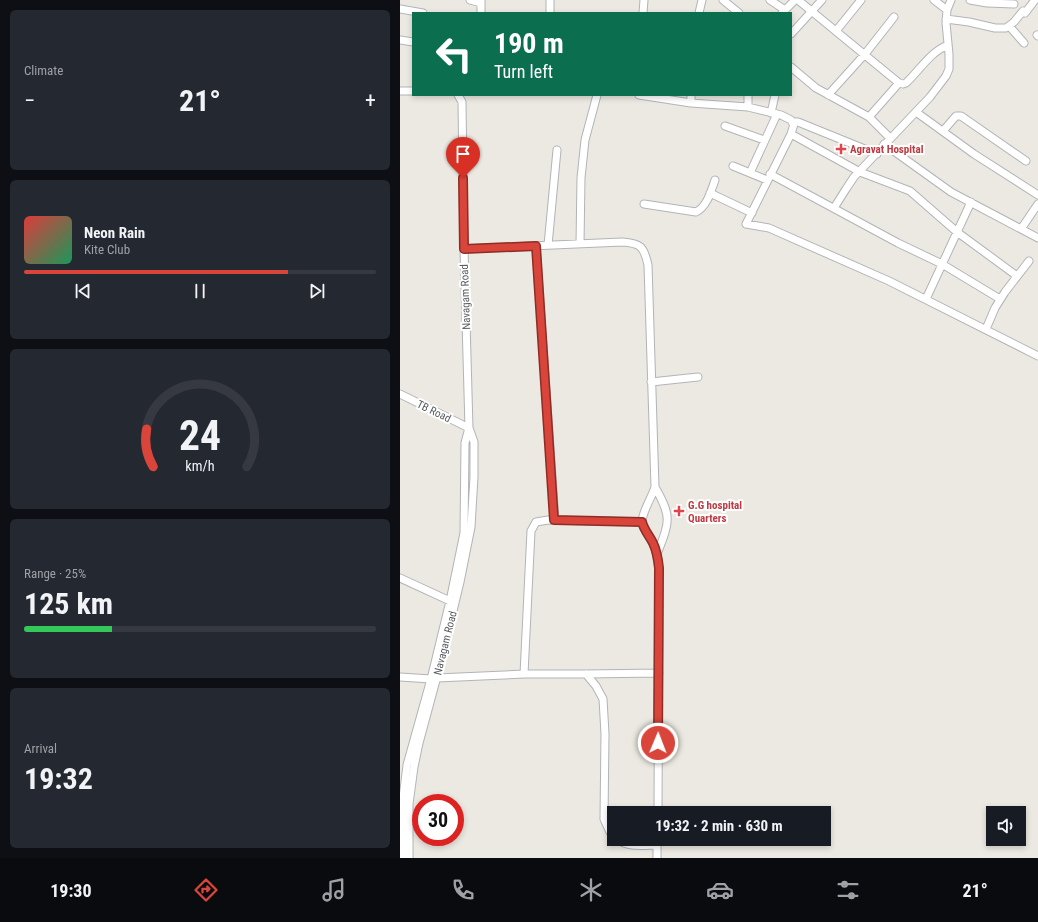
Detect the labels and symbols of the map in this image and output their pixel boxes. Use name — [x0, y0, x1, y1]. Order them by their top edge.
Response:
pin — [446, 137, 480, 178]
marker: Agravat Hospital — [835, 143, 847, 155]
place label: Agravat Hospital — [850, 143, 924, 156]
street label: Navagam Road — [458, 264, 473, 330]
street label: TB Road — [415, 398, 453, 425]
place label: G.G hospital Quarters — [688, 499, 742, 525]
marker: G.G hospital Quarters — [673, 505, 685, 517]
street label: Navagam Road — [431, 610, 460, 676]
position arrow — [637, 722, 679, 764]
speed limit sign: 30 — [412, 794, 464, 846]

